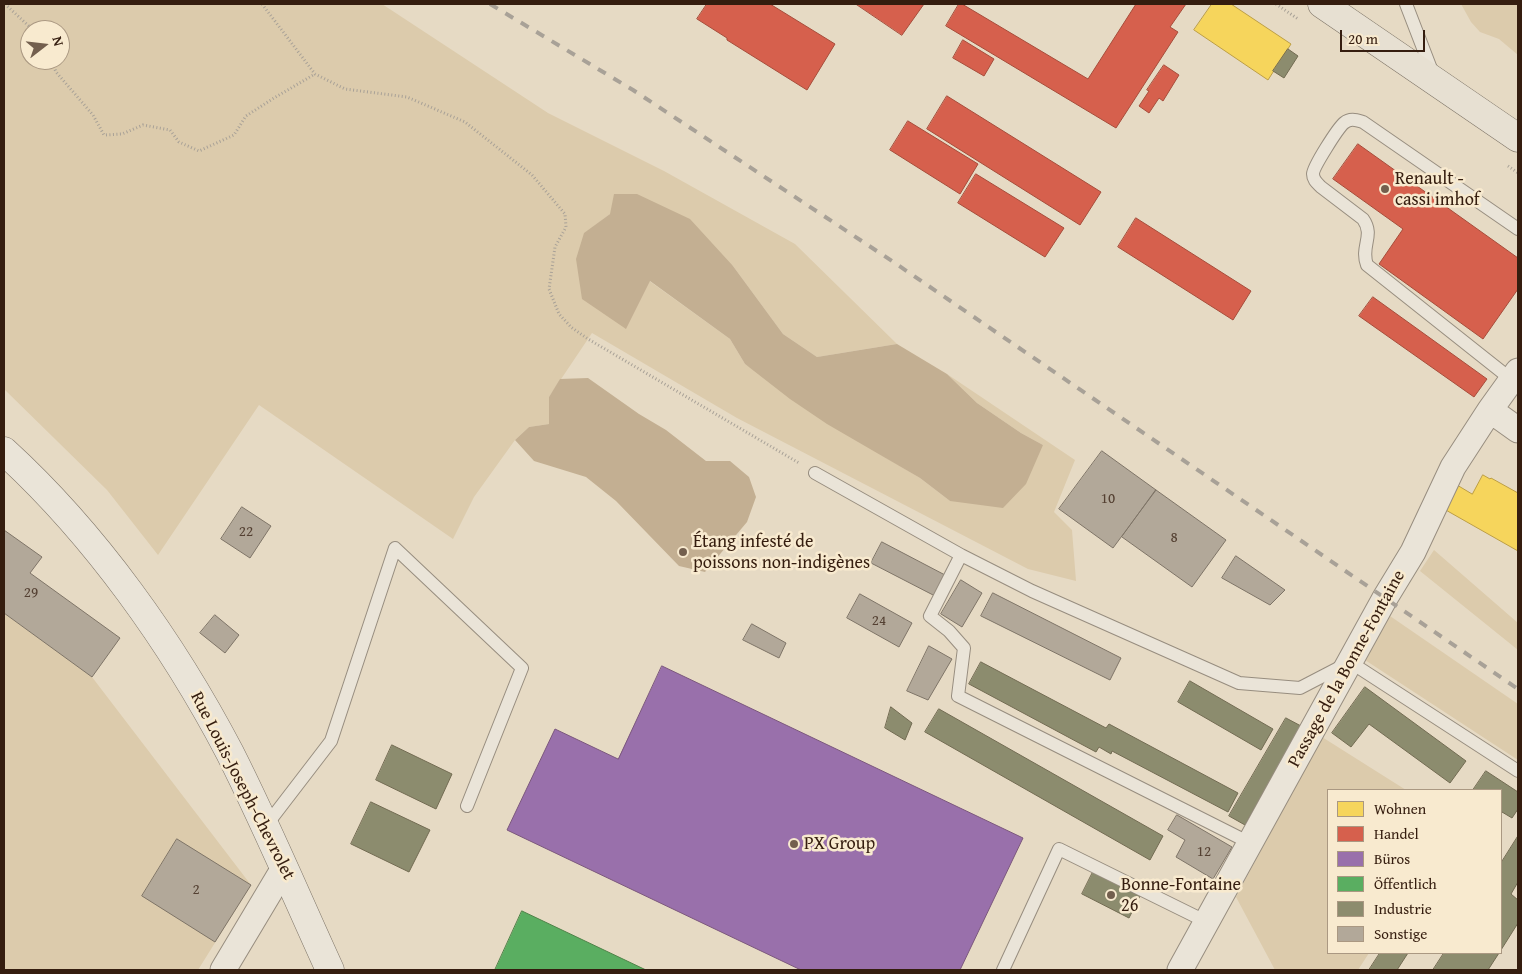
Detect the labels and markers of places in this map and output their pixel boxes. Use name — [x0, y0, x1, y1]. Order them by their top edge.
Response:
place label: Renault - cassi imhof — [1395, 168, 1480, 210]
marker: Renault - cassi imhof — [1379, 183, 1391, 195]
place label: Étang infesté de poissons non-indigènes — [693, 531, 870, 574]
marker: Étang infesté de poissons non-indigènes — [677, 546, 689, 558]
place label: PX Group — [804, 833, 875, 855]
marker: PX Group — [788, 838, 800, 850]
place label: Bonne-Fontaine 26 — [1121, 874, 1241, 916]
marker: Bonne-Fontaine 26 — [1105, 889, 1117, 901]

